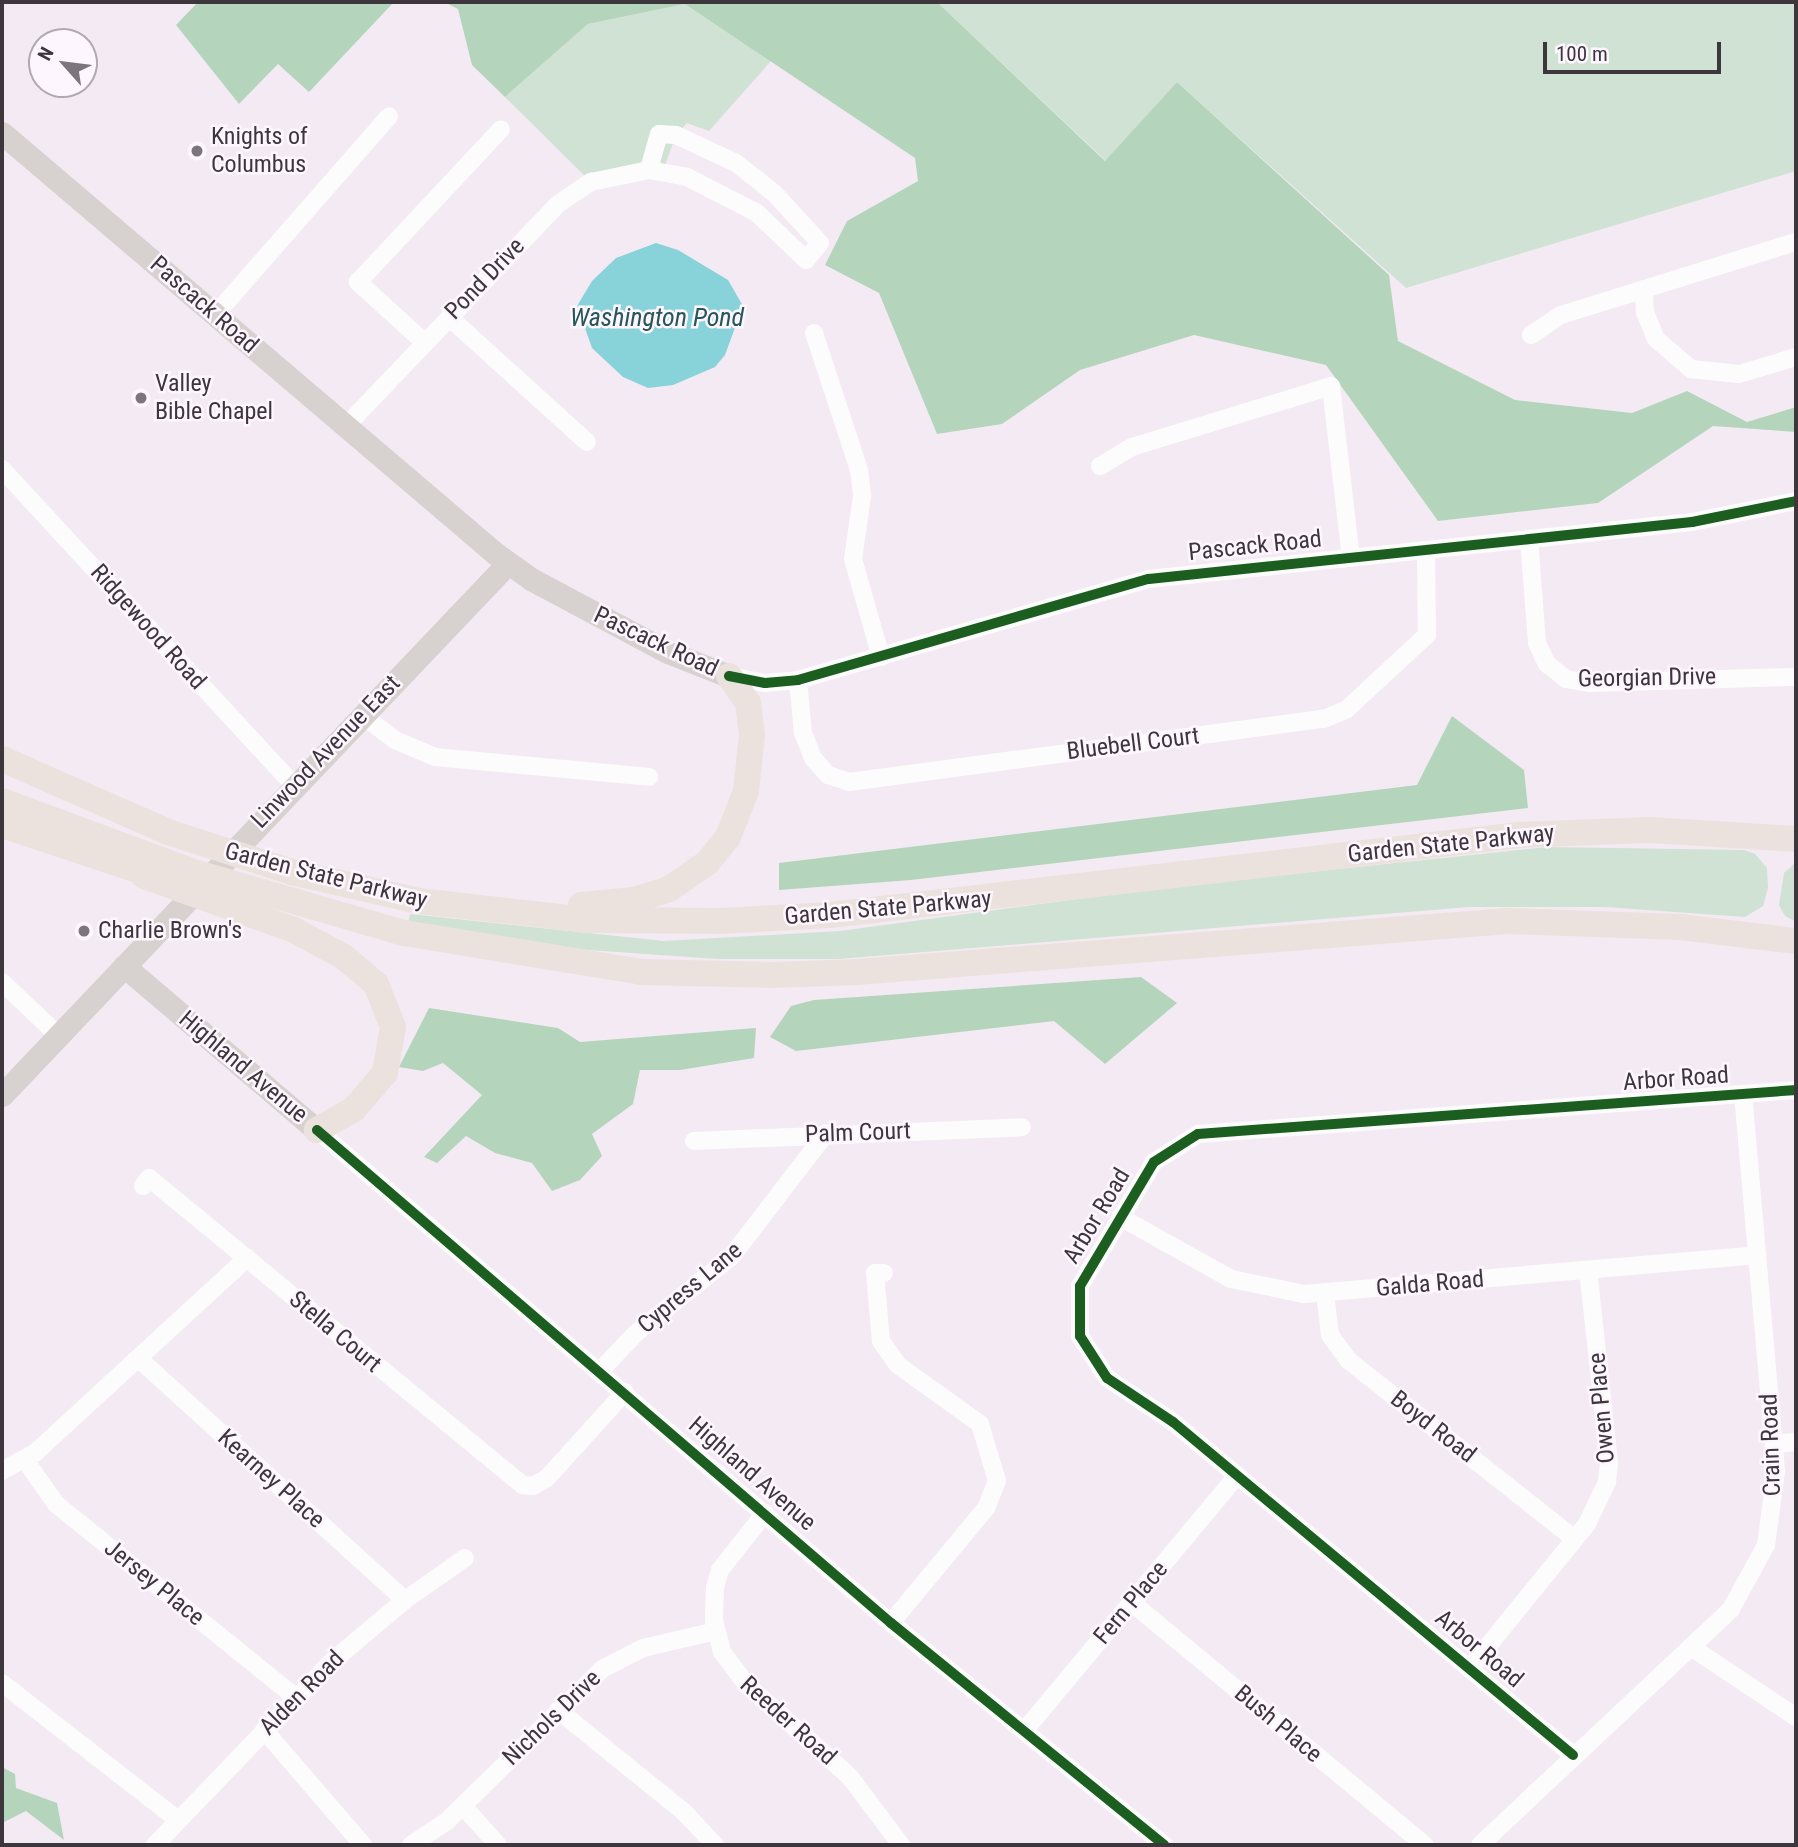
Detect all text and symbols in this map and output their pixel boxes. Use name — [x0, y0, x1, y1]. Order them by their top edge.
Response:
north arrow — [28, 28, 98, 98]
scale bar — [1546, 28, 1724, 72]
text: 100 m — [1556, 42, 1608, 66]
text: N — [33, 43, 59, 64]
place label: Knights of Columbus — [211, 123, 308, 179]
marker: Knights of Columbus — [189, 143, 205, 159]
street label: Pond Drive — [439, 232, 531, 326]
street label: Pascack Road — [144, 250, 264, 360]
water label: Washington Pond — [570, 302, 744, 334]
place label: Valley Bible Chapel — [155, 370, 273, 426]
marker: Valley Bible Chapel — [133, 390, 149, 406]
street label: Pascack Road — [1187, 525, 1323, 567]
street label: Ridgewood Road — [84, 558, 212, 696]
street label: Pascack Road — [589, 601, 723, 683]
street label: Georgian Drive — [1578, 662, 1716, 694]
street label: Linwood Avenue East — [246, 669, 406, 835]
street label: Bluebell Court — [1065, 722, 1201, 766]
street label: Garden State Parkway — [1346, 819, 1556, 869]
street label: Garden State Parkway — [222, 837, 430, 915]
street label: Garden State Parkway — [783, 885, 993, 931]
place label: Charlie Brown's — [98, 917, 242, 945]
marker: Charlie Brown's — [76, 923, 92, 939]
street label: Highland Avenue — [173, 1005, 313, 1129]
street label: Arbor Road — [1622, 1061, 1730, 1097]
street label: Palm Court — [805, 1117, 911, 1149]
street label: Arbor Road — [1057, 1163, 1137, 1269]
street label: Cypress Lane — [632, 1236, 748, 1340]
street label: Galda Road — [1375, 1265, 1485, 1303]
street label: Stella Court — [283, 1285, 387, 1379]
street label: Owen Place — [1583, 1351, 1621, 1465]
street label: Boyd Road — [1385, 1385, 1481, 1469]
street label: Crain Road — [1755, 1393, 1787, 1497]
street label: Highland Avenue — [683, 1411, 821, 1537]
street label: Kearney Place — [212, 1424, 330, 1534]
street label: Jersey Place — [98, 1534, 210, 1632]
street label: Fern Place — [1088, 1556, 1174, 1650]
street label: Arbor Road — [1429, 1604, 1529, 1694]
street label: Alden Road — [254, 1645, 350, 1741]
street label: Nichols Drive — [497, 1664, 607, 1772]
street label: Reeder Road — [734, 1670, 842, 1772]
street label: Bush Place — [1228, 1679, 1328, 1769]

